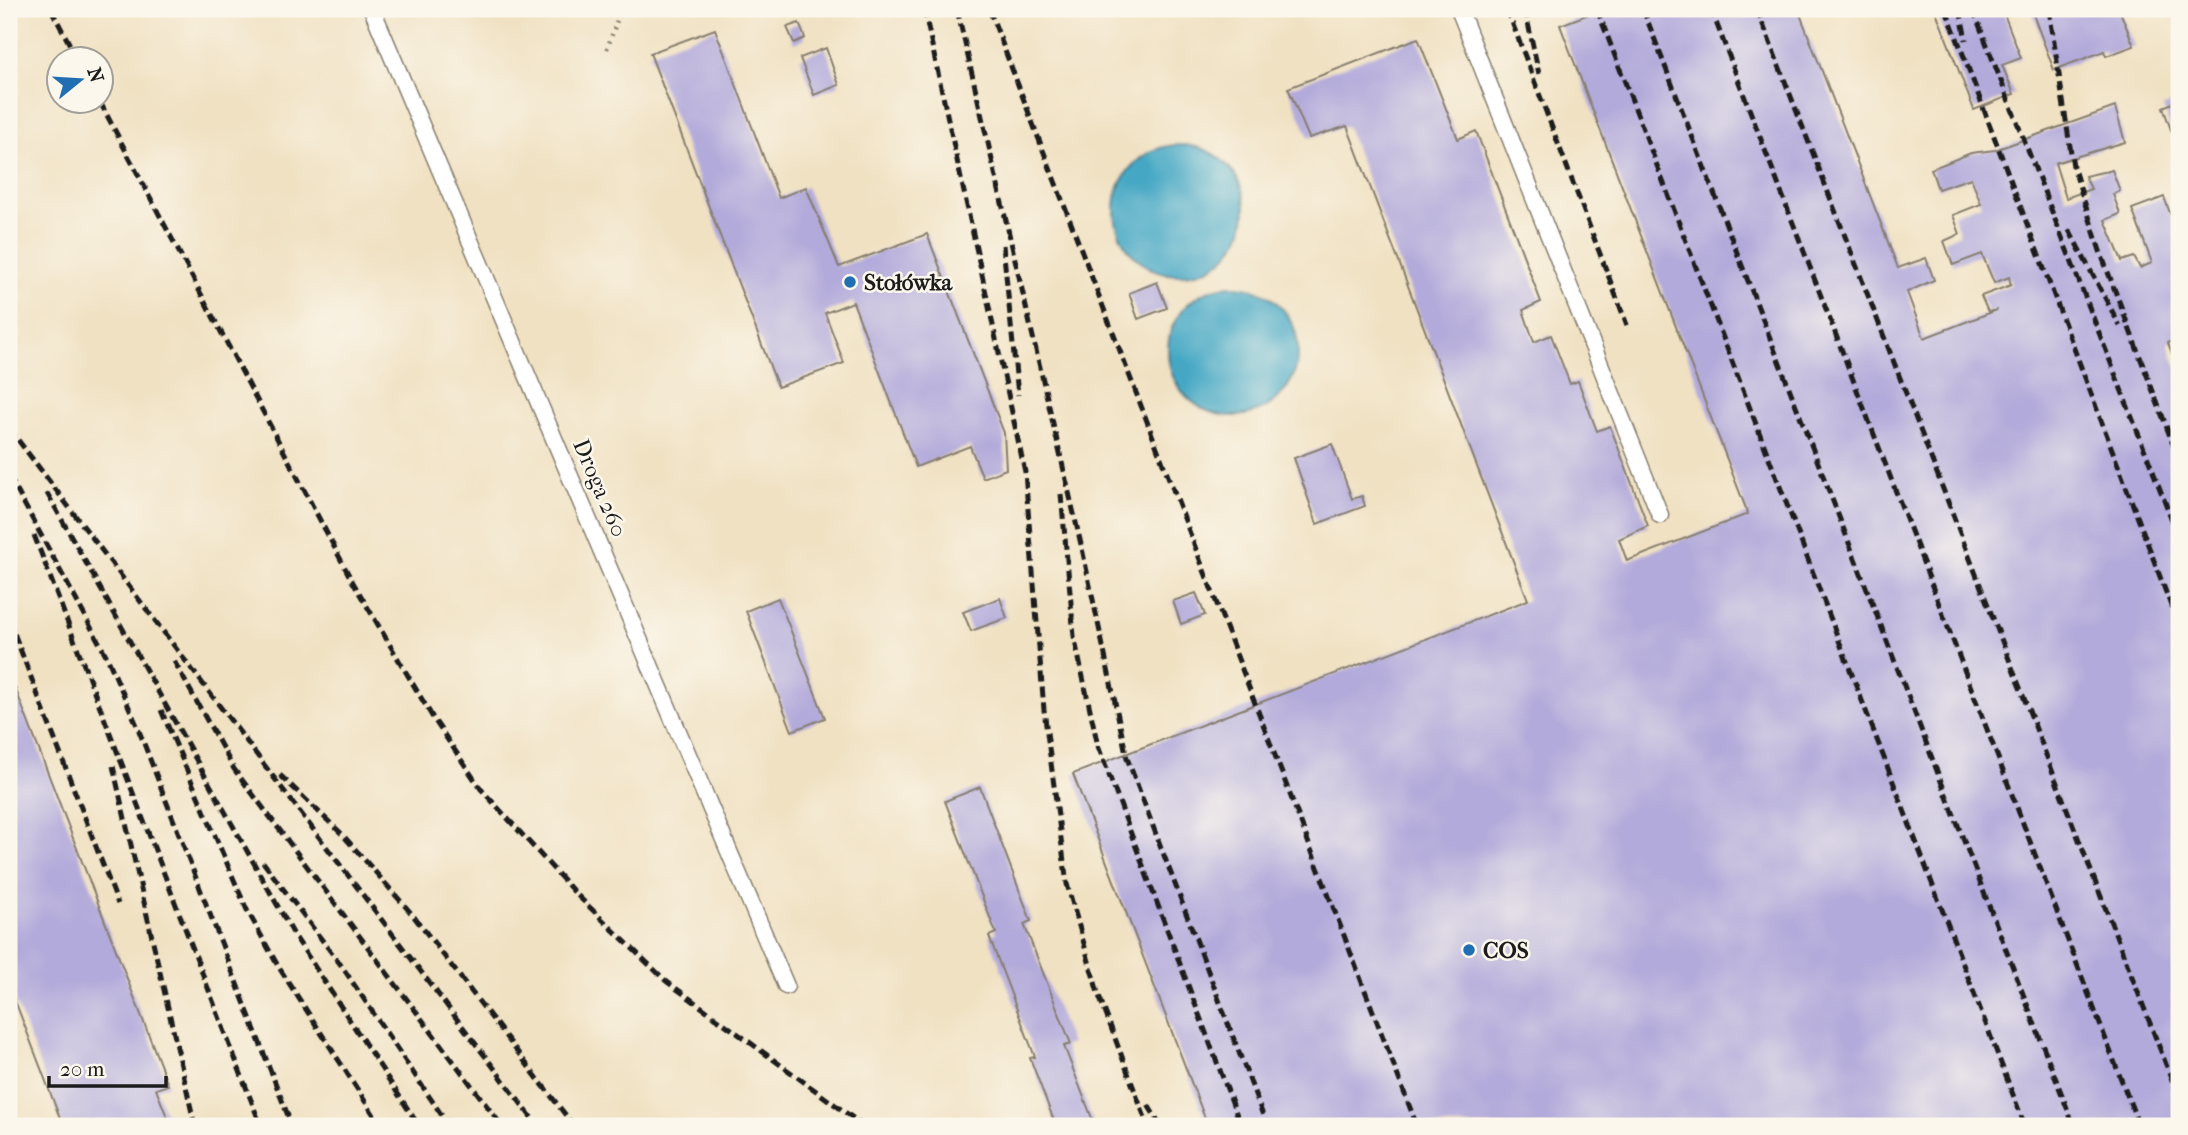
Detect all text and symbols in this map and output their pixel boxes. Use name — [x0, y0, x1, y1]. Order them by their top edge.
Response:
north arrow — [46, 46, 116, 116]
text: N — [83, 65, 108, 86]
place label: Stołówka — [864, 269, 954, 296]
marker: Stołówka — [842, 274, 858, 290]
street label: Droga 260 — [567, 435, 633, 541]
place label: COS — [1483, 937, 1529, 964]
marker: COS — [1461, 942, 1477, 958]
scale bar — [49, 1044, 166, 1088]
text: 20 m — [60, 1057, 105, 1081]

